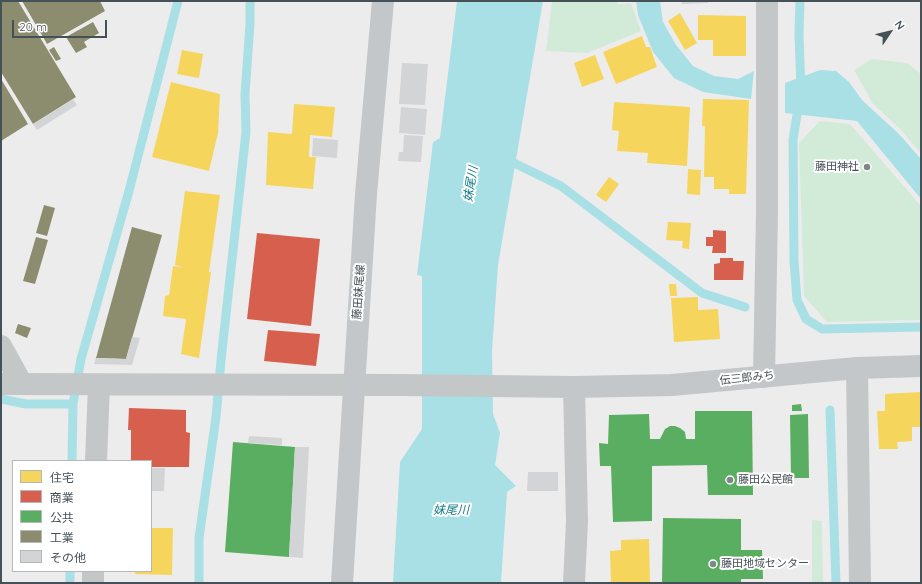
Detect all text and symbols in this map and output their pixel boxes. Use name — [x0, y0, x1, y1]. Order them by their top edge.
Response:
scale bar — [14, 12, 109, 38]
north arrow — [870, 12, 910, 52]
text: N — [892, 18, 908, 32]
text: 20 m — [19, 19, 47, 34]
place label: 藤田神社 — [815, 160, 859, 174]
marker: 藤田神社 — [862, 162, 872, 172]
water label: 妹尾川 — [461, 165, 481, 203]
street label: 藤田妹尾線 — [350, 264, 368, 320]
street label: 伝三郎みち — [719, 369, 775, 387]
legend — [12, 460, 152, 572]
text: 住宅 — [50, 470, 74, 485]
place label: 藤田公民館 — [738, 473, 793, 487]
marker: 藤田公民館 — [725, 475, 735, 485]
text: 商業 — [50, 490, 74, 505]
water label: 妹尾川 — [433, 503, 469, 517]
text: 公共 — [50, 510, 74, 525]
text: 工業 — [50, 530, 74, 545]
text: その他 — [50, 550, 86, 565]
place label: 藤田地域センター — [721, 557, 809, 571]
marker: 藤田地域センター — [708, 559, 718, 569]

